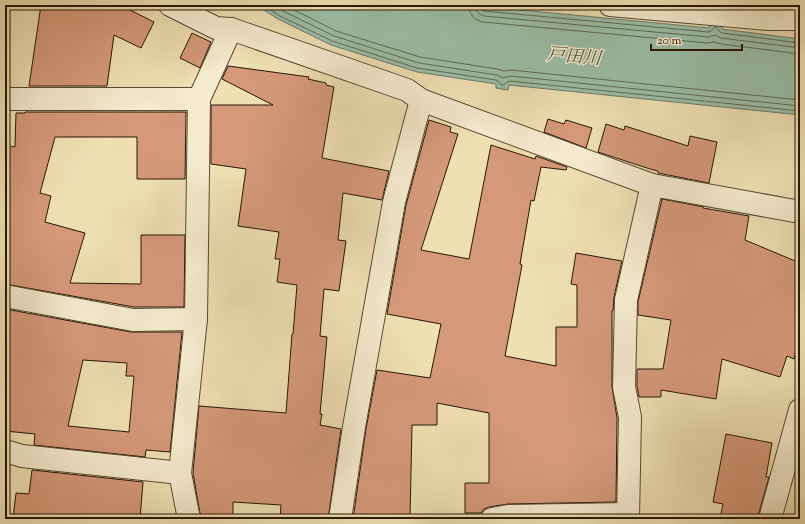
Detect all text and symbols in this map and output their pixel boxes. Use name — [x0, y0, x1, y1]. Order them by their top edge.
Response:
scale bar — [651, 26, 742, 52]
text: 20 m — [657, 32, 682, 50]
water label: 戸田川 — [546, 43, 604, 73]

